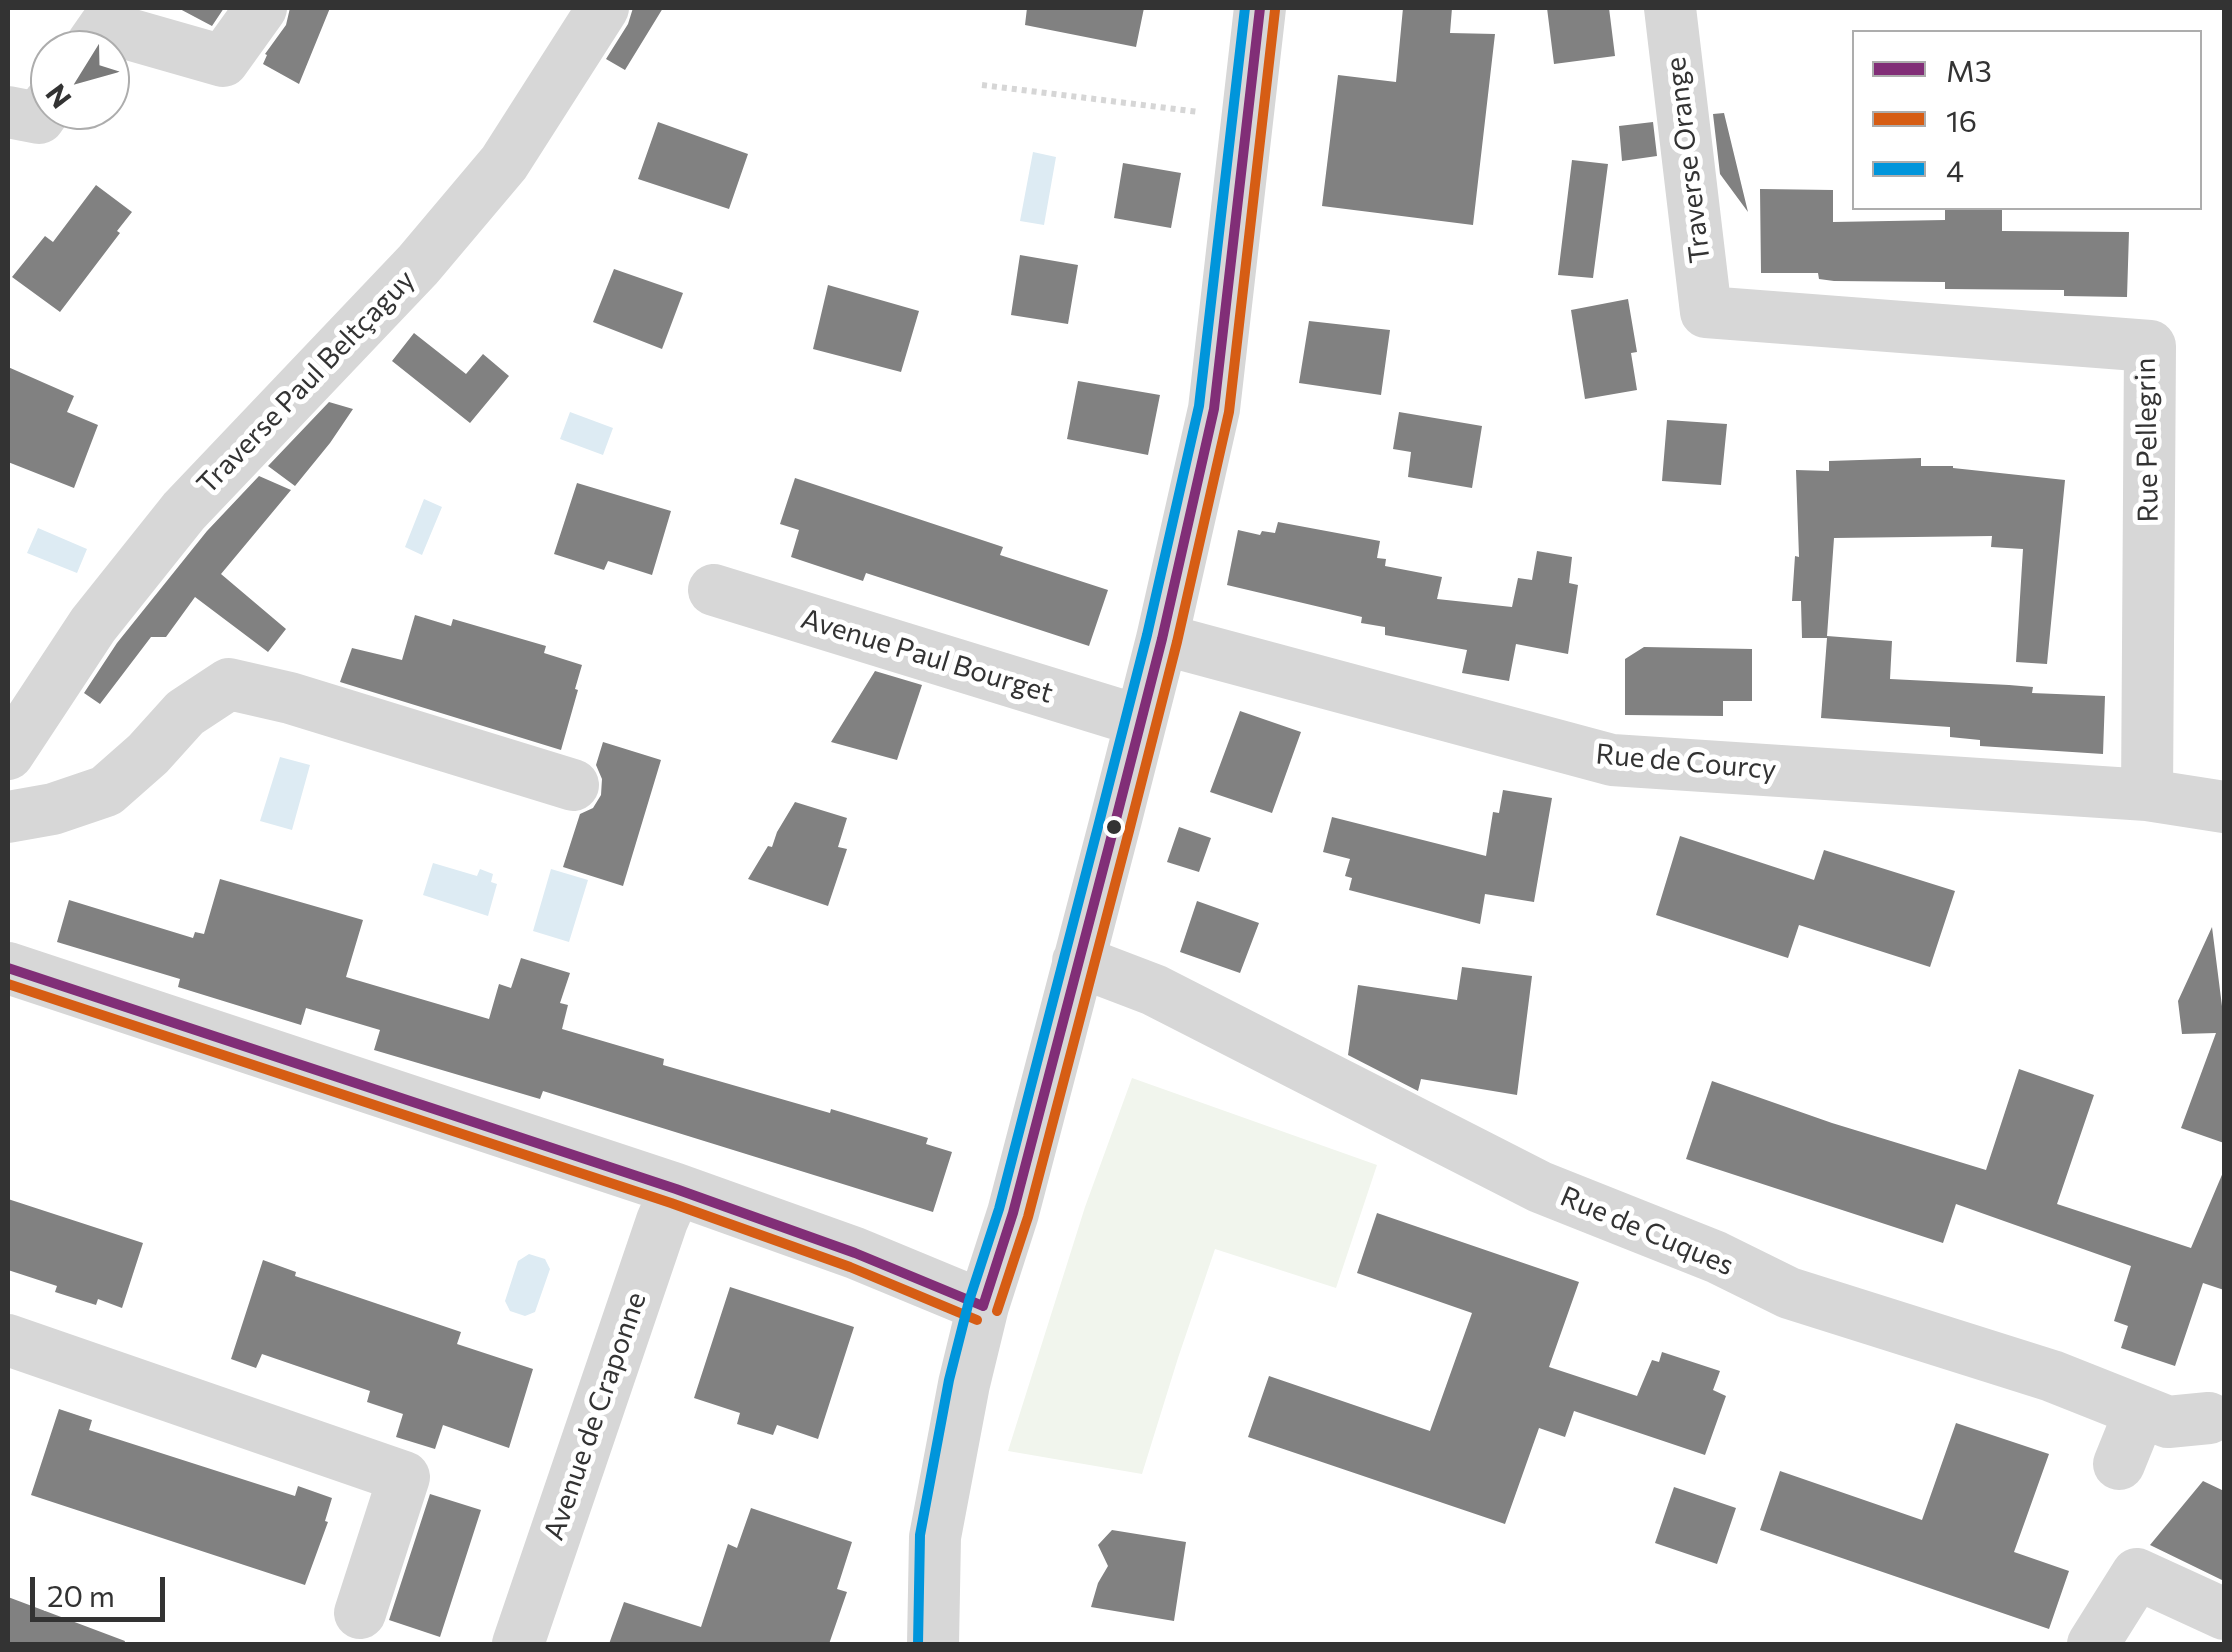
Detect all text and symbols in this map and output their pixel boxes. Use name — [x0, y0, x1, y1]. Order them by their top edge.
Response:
north arrow — [30, 30, 130, 130]
legend — [1852, 30, 2202, 210]
text: M3 — [1946, 51, 1992, 88]
street label: Traverse Orange — [1659, 55, 1717, 265]
text: N — [38, 78, 78, 115]
text: 16 — [1946, 101, 1977, 138]
text: 4 — [1946, 151, 1964, 188]
street label: Traverse Paul Beltçaguy — [190, 263, 422, 501]
street label: Rue Pellegrin — [2129, 357, 2165, 523]
street label: Avenue Paul Bourget — [797, 602, 1057, 710]
street label: Rue de Courcy — [1594, 737, 1778, 787]
unlabelled marker — [1104, 817, 1124, 837]
street label: Rue de Cuques — [1555, 1179, 1739, 1283]
street label: Avenue de Craponne — [537, 1288, 653, 1544]
scale bar — [35, 1557, 170, 1619]
text: 20 m — [47, 1576, 115, 1613]

